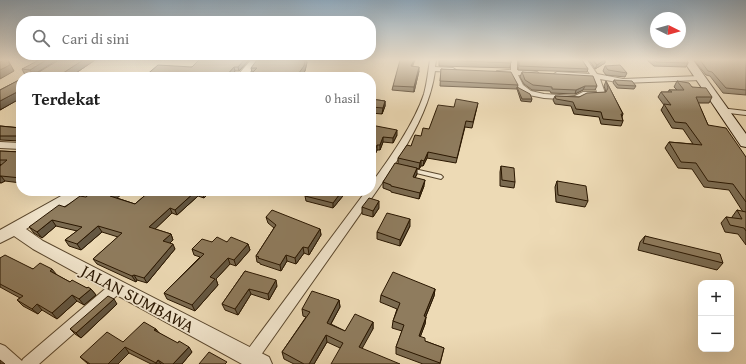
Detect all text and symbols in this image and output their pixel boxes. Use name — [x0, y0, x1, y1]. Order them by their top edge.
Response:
north arrow — [650, 12, 686, 48]
search box — [16, 16, 376, 60]
icon: search — [30, 27, 52, 49]
text: Cari di sini — [62, 28, 129, 49]
text: Terdekat — [32, 86, 100, 111]
text: 0 hasil — [325, 89, 360, 108]
street label: JALAN SUMBAWA — [75, 257, 200, 339]
map controls — [698, 280, 734, 352]
button: + — [698, 280, 734, 316]
button: − — [698, 316, 734, 352]

